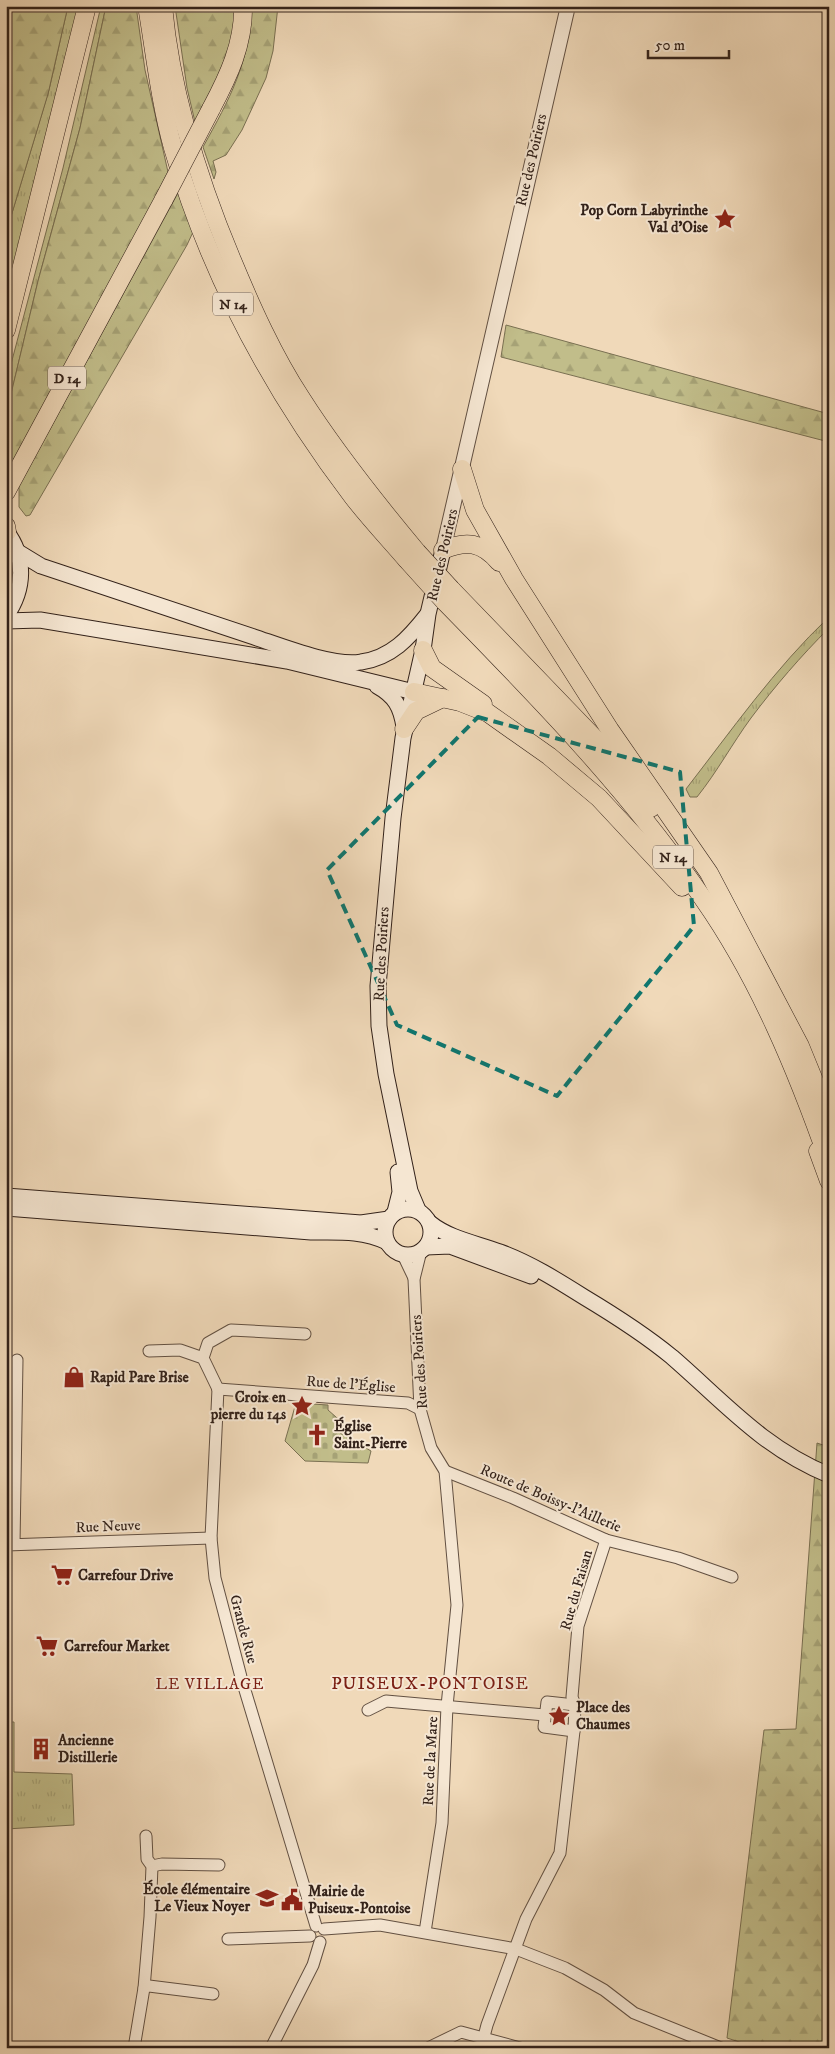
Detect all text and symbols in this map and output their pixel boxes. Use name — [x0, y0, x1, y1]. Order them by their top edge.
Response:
scale bar — [648, 28, 729, 60]
text: 50 m — [655, 36, 685, 55]
street label: Rue des Poiriers — [512, 112, 551, 208]
place label: Pop Corn Labyrinthe Val d'Oise — [580, 201, 709, 237]
place icon: Pop Corn Labyrinthe Val d'Oise — [712, 206, 738, 232]
road number: N 14 — [213, 292, 253, 316]
road number: D 14 — [48, 366, 86, 389]
street label: Rue des Poiriers — [423, 507, 462, 603]
road number: N 14 — [653, 846, 693, 869]
street label: Rue des Poiriers — [370, 906, 393, 1002]
street label: Rue des Poiriers — [407, 1314, 432, 1410]
shop icon: Rapid Pare Brise — [61, 1364, 87, 1390]
place label: Rapid Pare Brise — [90, 1368, 189, 1387]
street label: Rue de l'Église — [306, 1372, 396, 1397]
place label: Croix en pierre du 14s — [210, 1388, 286, 1424]
place icon: Croix en pierre du 14s — [289, 1393, 315, 1419]
place label: Église Saint-Pierre — [334, 1416, 408, 1453]
church icon: Église Saint-Pierre — [304, 1422, 330, 1448]
street label: Route de Boissy-l'Aillerie — [477, 1460, 624, 1537]
street label: Rue Neuve — [75, 1516, 141, 1537]
street label: Rue du Faisan — [556, 1548, 597, 1633]
supermarket icon: Carrefour Drive — [49, 1562, 75, 1588]
place label: Carrefour Drive — [78, 1566, 174, 1585]
street label: Grande Rue — [225, 1593, 262, 1666]
supermarket icon: Carrefour Market — [34, 1633, 60, 1659]
place label: Carrefour Market — [64, 1637, 170, 1656]
district label: PUISEUX-PONTOISE — [331, 1673, 529, 1695]
district label: LE VILLAGE — [156, 1674, 264, 1694]
place label: Place des Chaumes — [576, 1698, 630, 1734]
place icon: Place des Chaumes — [546, 1703, 572, 1729]
street label: Rue de la Mare — [419, 1716, 442, 1806]
place label: Ancienne Distillerie — [57, 1731, 118, 1767]
building icon: Ancienne Distillerie — [28, 1736, 54, 1762]
place label: École élémentaire Le Vieux Noyer — [143, 1879, 251, 1916]
place label: Mairie de Puiseux-Pontoise — [308, 1882, 411, 1918]
school or university icon: École élémentaire Le Vieux Noyer — [254, 1885, 280, 1911]
public building icon: Mairie de Puiseux-Pontoise — [279, 1887, 305, 1913]

